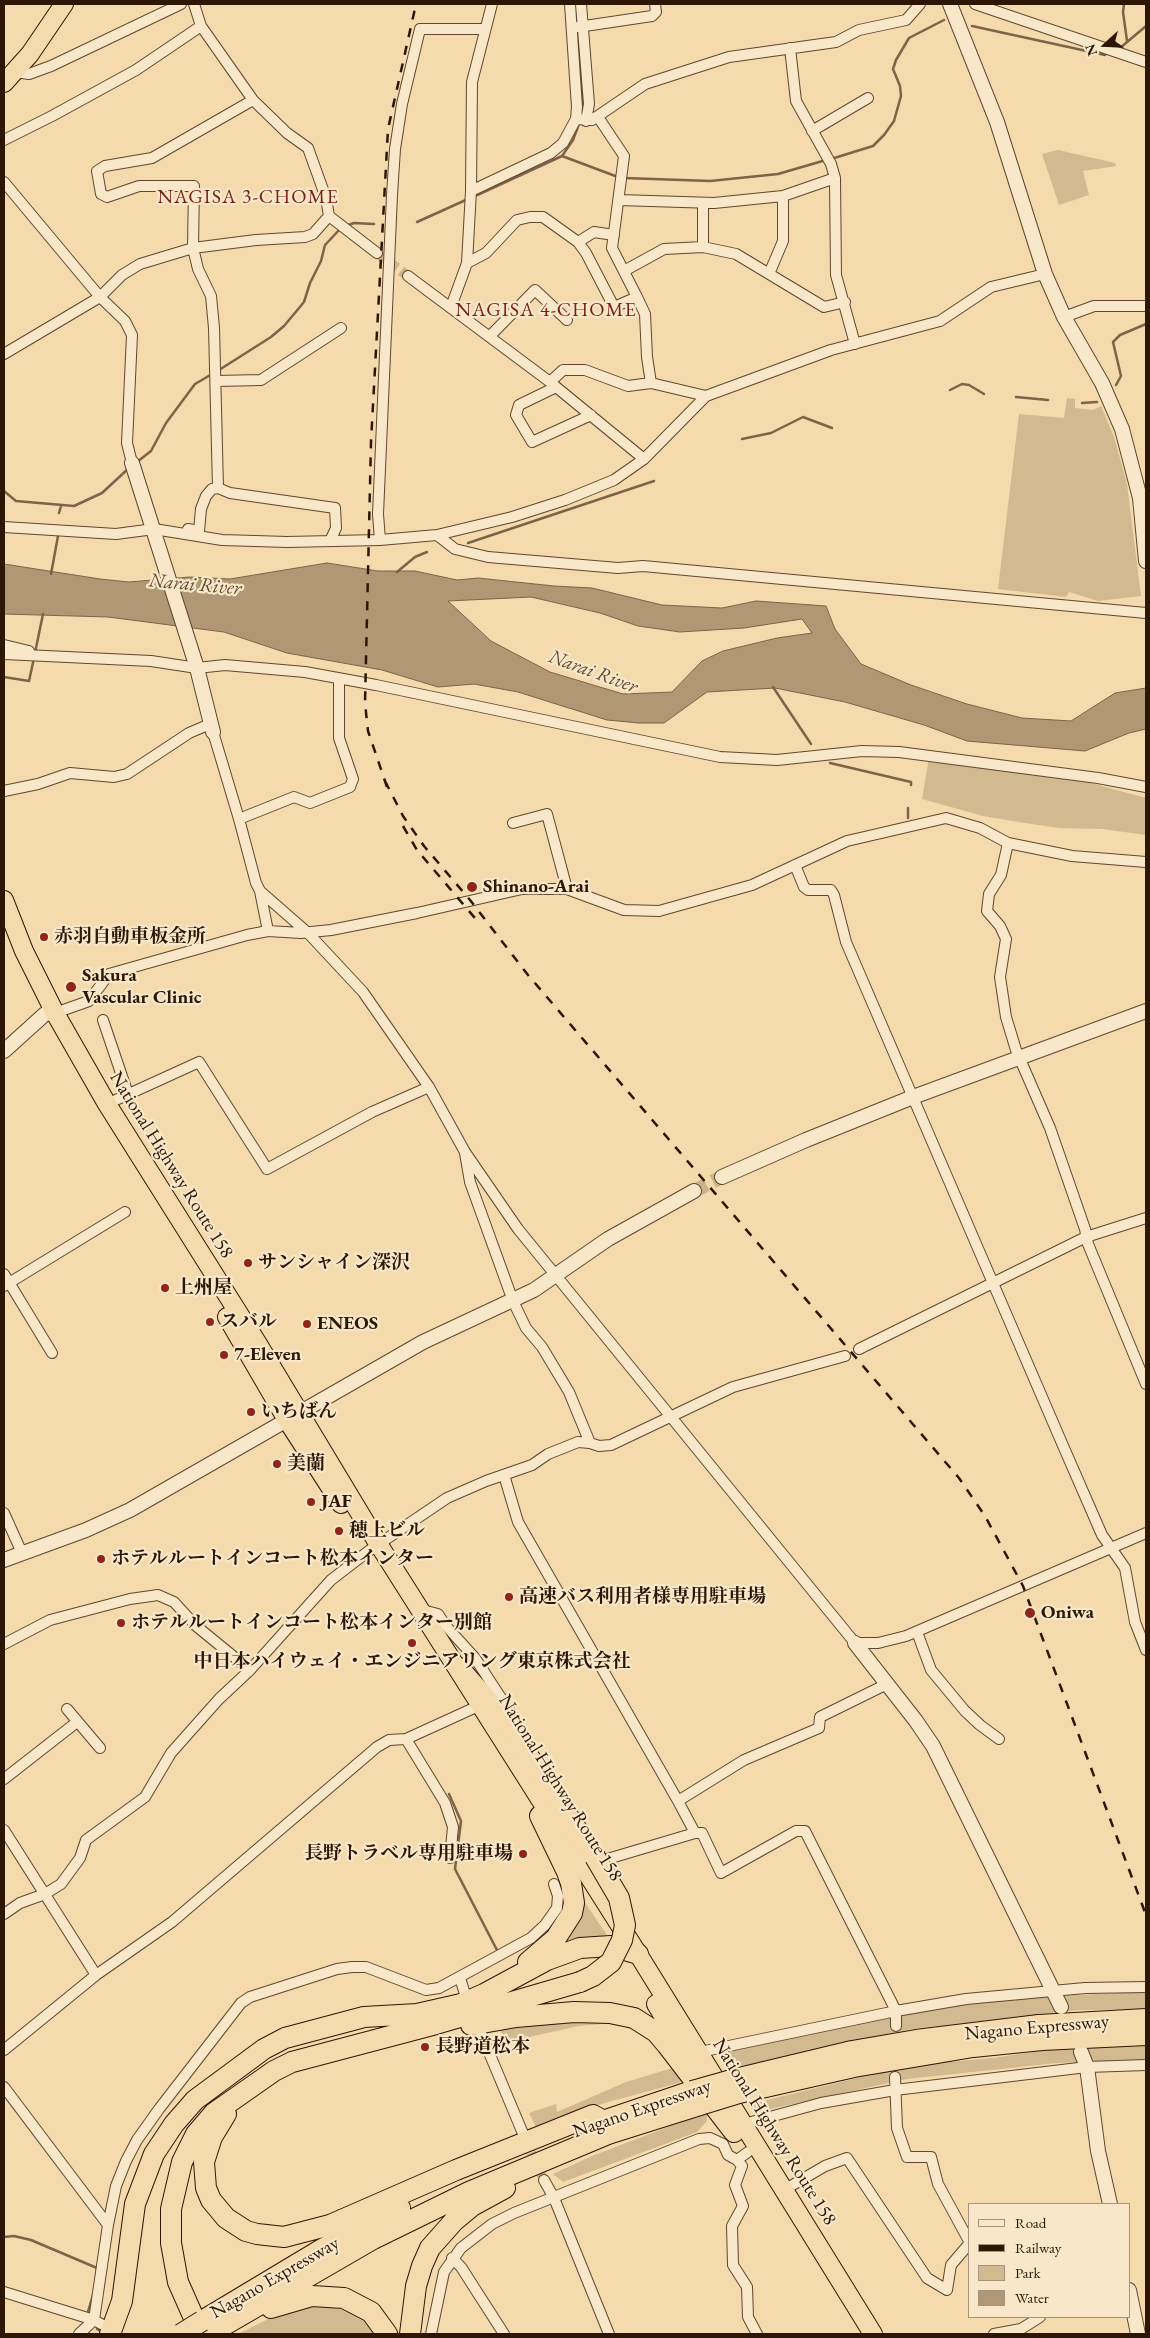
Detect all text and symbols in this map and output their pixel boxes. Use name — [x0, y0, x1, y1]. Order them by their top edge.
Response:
north arrow — [1080, 20, 1130, 70]
text: N — [1081, 42, 1101, 59]
district label: NAGISA 3-CHOME — [155, 186, 341, 210]
district label: NAGISA 4-CHOME — [453, 299, 639, 323]
water label: Narai River — [148, 569, 242, 601]
water label: Narai River — [545, 645, 641, 699]
place label: Shinano-Arai — [483, 876, 589, 898]
marker: Shinano-Arai — [465, 880, 479, 894]
place label: 赤羽自動車板金所 — [54, 926, 206, 948]
marker: 赤羽自動車板金所 — [38, 931, 50, 943]
place label: Sakura Vascular Clinic — [82, 965, 202, 1009]
marker: Sakura Vascular Clinic — [64, 980, 78, 994]
street label: National Highway Route 158 — [104, 1067, 238, 1263]
place label: サンシャイン深沢 — [258, 1252, 410, 1274]
marker: サンシャイン深沢 — [242, 1257, 254, 1269]
place label: 上州屋 — [175, 1277, 232, 1299]
marker: 上州屋 — [159, 1282, 171, 1294]
place label: スバル — [220, 1311, 277, 1333]
place label: ENEOS — [317, 1313, 378, 1335]
marker: スバル — [204, 1316, 216, 1328]
marker: ENEOS — [301, 1318, 313, 1330]
place label: 7-Eleven — [234, 1344, 301, 1366]
marker: 7-Eleven — [218, 1349, 230, 1361]
place label: いちばん — [261, 1401, 337, 1423]
marker: いちばん — [245, 1406, 257, 1418]
place label: 美蘭 — [287, 1453, 325, 1475]
marker: 美蘭 — [271, 1458, 283, 1470]
place label: JAF — [321, 1491, 352, 1513]
marker: JAF — [305, 1496, 317, 1508]
place label: 穂上ビル — [349, 1520, 425, 1542]
marker: 穂上ビル — [333, 1525, 345, 1537]
place label: ホテルルートインコート松本インター — [111, 1548, 434, 1570]
marker: ホテルルートインコート松本インター — [95, 1553, 107, 1565]
place label: 高速バス利用者様専用駐車場 — [519, 1586, 766, 1608]
marker: 高速バス利用者様専用駐車場 — [503, 1591, 515, 1603]
place label: Oniwa — [1041, 1602, 1094, 1624]
marker: Oniwa — [1023, 1606, 1037, 1620]
place label: ホテルルートインコート松本インター別館 — [131, 1612, 492, 1634]
marker: ホテルルートインコート松本インター別館 — [115, 1617, 127, 1629]
marker: 中日本ハイウェイ・エンジニアリング東京株式会社 — [406, 1637, 418, 1649]
place label: 中日本ハイウェイ・エンジニアリング東京株式会社 — [194, 1651, 630, 1673]
street label: National Highway Route 158 — [493, 1690, 627, 1886]
place label: 長野トラベル専用駐車場 — [304, 1843, 513, 1865]
marker: 長野トラベル専用駐車場 — [517, 1848, 529, 1860]
street label: Nagano Expressway — [964, 2010, 1110, 2046]
street label: National Highway Route 158 — [707, 2034, 841, 2230]
place label: 長野道松本 — [435, 2036, 530, 2058]
marker: 長野道松本 — [419, 2041, 431, 2053]
street label: Nagano Expressway — [570, 2075, 714, 2143]
legend — [968, 2203, 1130, 2318]
text: Road — [1015, 2213, 1046, 2232]
street label: Nagano Expressway — [207, 2232, 343, 2324]
text: Railway — [1015, 2238, 1061, 2257]
text: Park — [1015, 2263, 1041, 2282]
text: Water — [1015, 2288, 1049, 2307]

